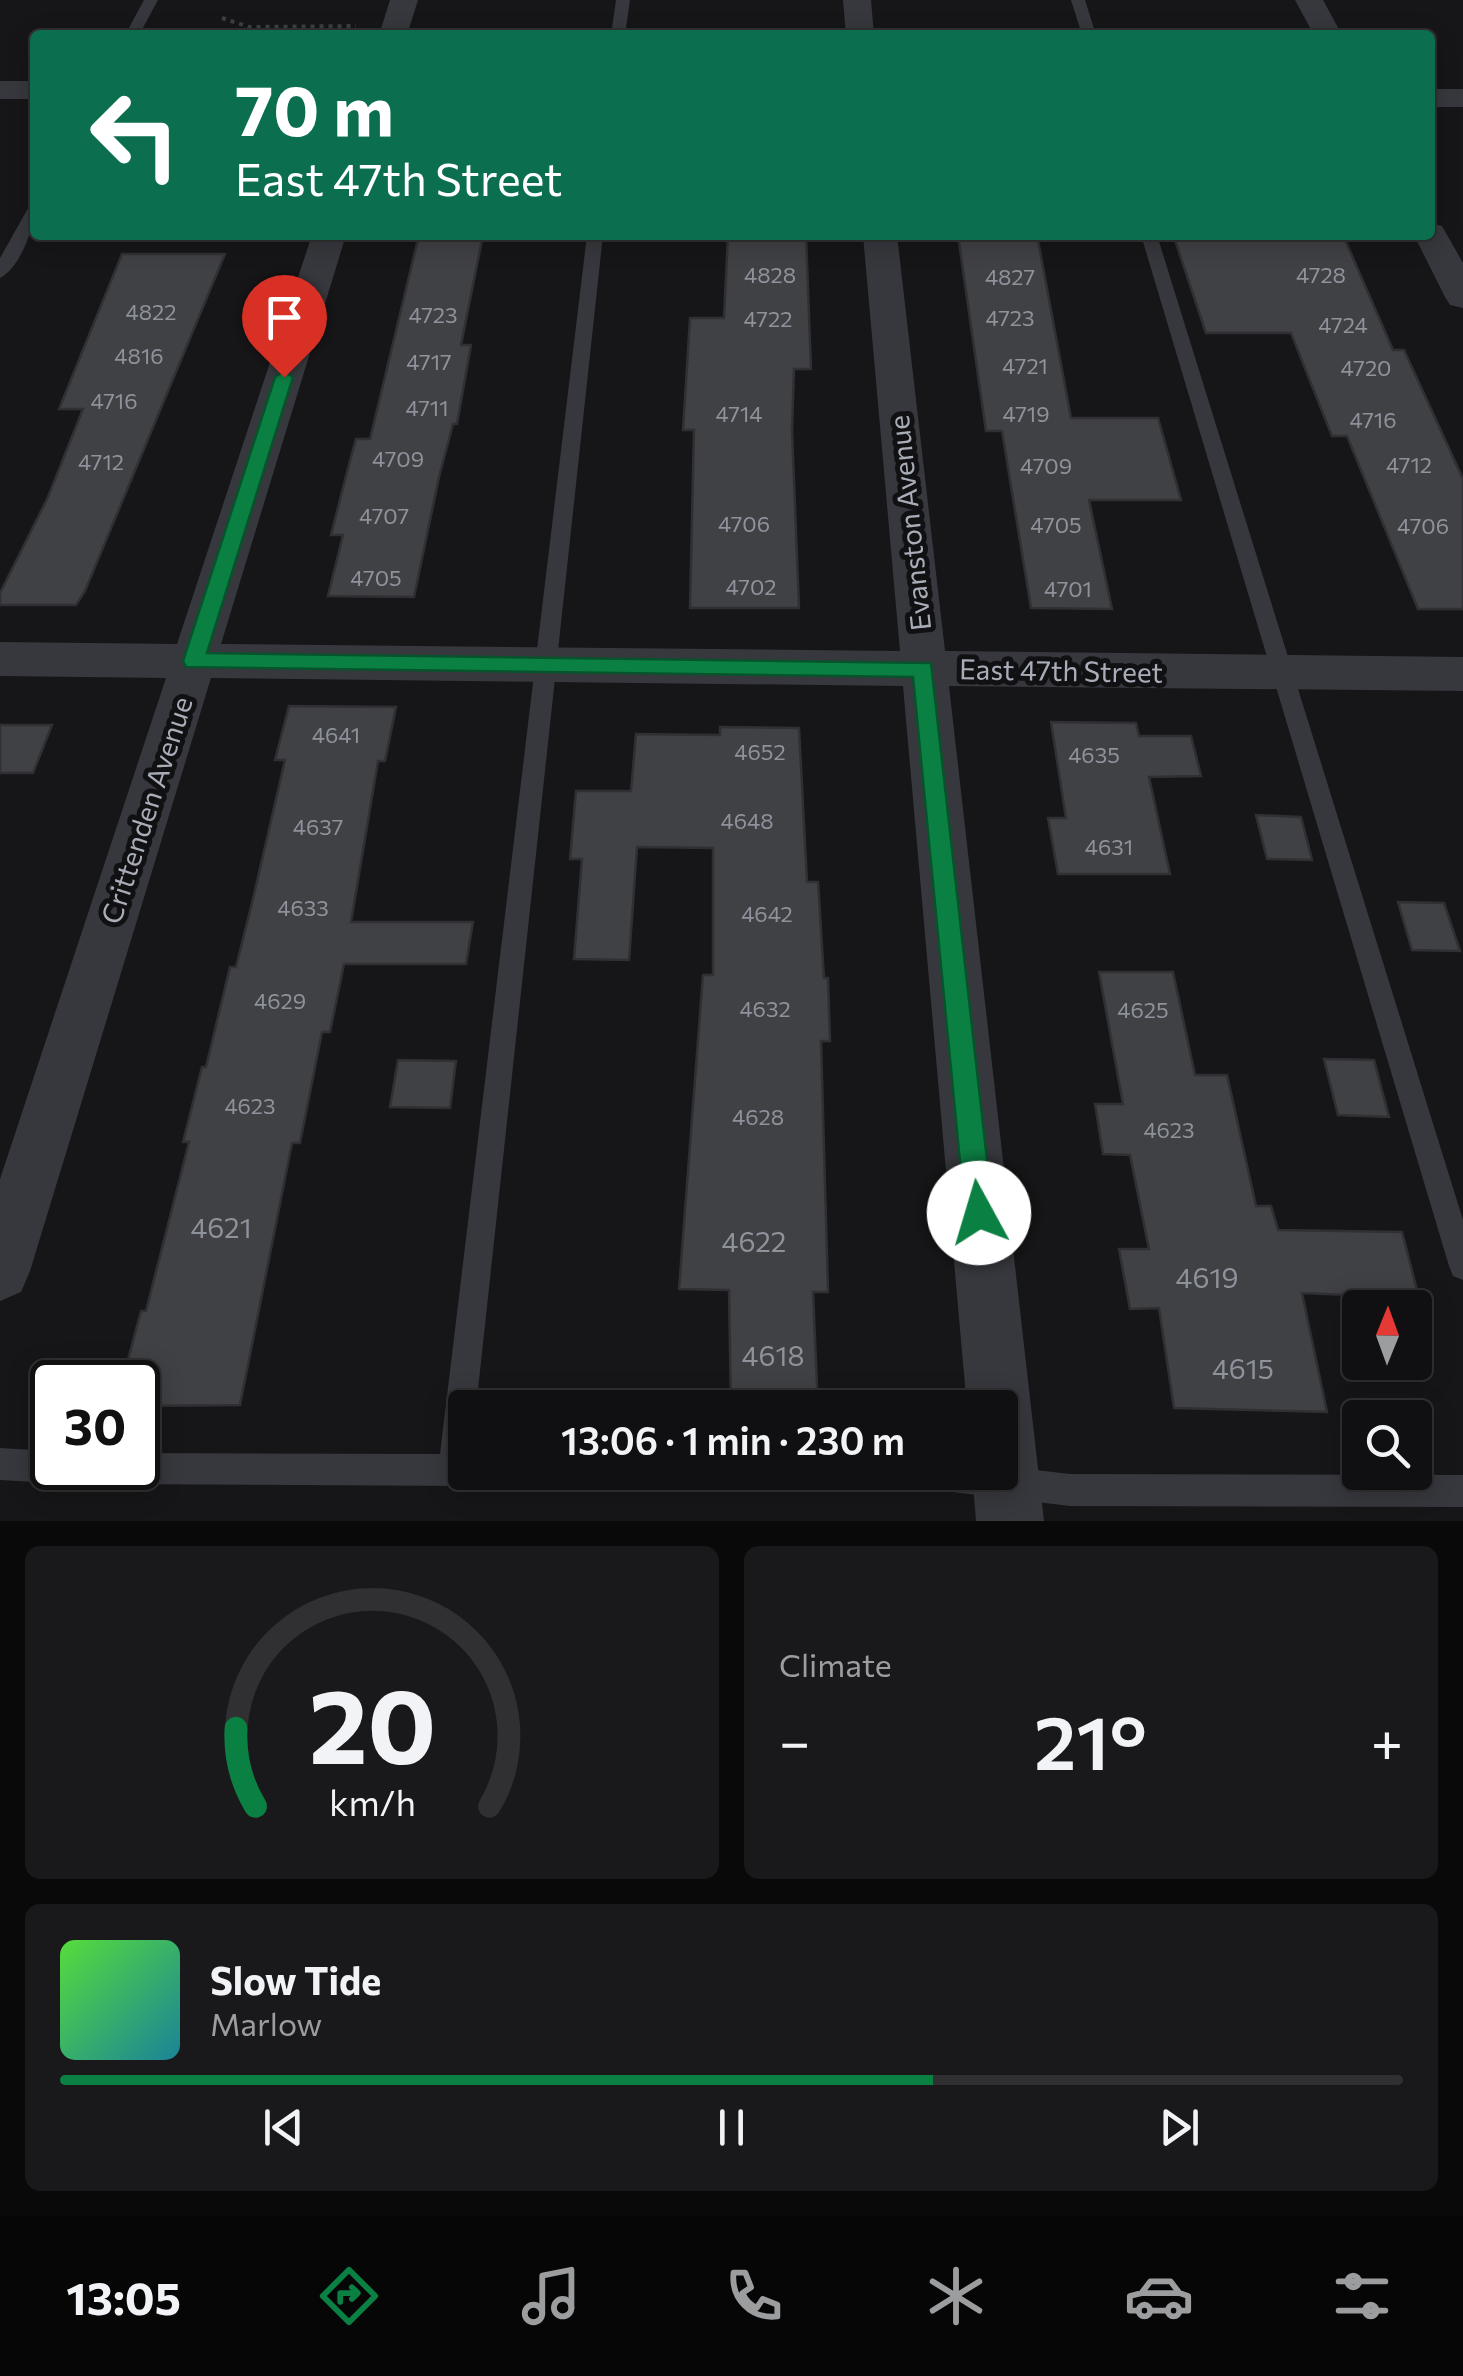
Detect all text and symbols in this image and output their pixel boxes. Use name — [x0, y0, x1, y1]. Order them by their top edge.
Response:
text: 70 m — [235, 65, 394, 150]
icon: left — [70, 70, 200, 200]
text: East 47th Street — [235, 150, 563, 205]
house number: 4828 — [744, 261, 796, 288]
house number: 4728 — [1296, 261, 1346, 288]
house number: 4827 — [985, 263, 1035, 290]
pin — [242, 275, 327, 378]
icon: arrive — [257, 290, 312, 345]
house number: 4822 — [126, 298, 176, 325]
house number: 4723 — [408, 301, 458, 328]
house number: 4723 — [985, 304, 1035, 331]
house number: 4722 — [744, 305, 792, 332]
house number: 4724 — [1318, 311, 1368, 338]
house number: 4816 — [114, 342, 164, 369]
house number: 4717 — [406, 348, 452, 375]
house number: 4721 — [1002, 352, 1048, 379]
house number: 4720 — [1341, 354, 1391, 381]
house number: 4716 — [90, 387, 138, 414]
house number: 4711 — [405, 394, 449, 421]
house number: 4714 — [716, 400, 762, 427]
house number: 4719 — [1002, 400, 1050, 427]
house number: 4716 — [1349, 406, 1397, 433]
street label: Evanston Avenue — [881, 414, 937, 632]
house number: 4709 — [372, 445, 424, 472]
house number: 4712 — [78, 448, 124, 475]
house number: 4712 — [1386, 451, 1432, 478]
house number: 4709 — [1020, 452, 1072, 479]
house number: 4707 — [359, 502, 409, 529]
house number: 4706 — [718, 510, 770, 537]
house number: 4705 — [1030, 511, 1082, 538]
house number: 4706 — [1397, 512, 1449, 539]
house number: 4705 — [350, 564, 402, 591]
house number: 4702 — [726, 573, 776, 600]
house number: 4701 — [1044, 575, 1092, 602]
street label: East 47th Street — [959, 651, 1163, 689]
street label: Crittenden Avenue — [93, 692, 199, 928]
house number: 4641 — [312, 721, 360, 748]
house number: 4652 — [734, 738, 786, 765]
house number: 4635 — [1068, 741, 1120, 768]
house number: 4648 — [720, 807, 774, 834]
house number: 4637 — [293, 813, 343, 840]
house number: 4631 — [1085, 833, 1133, 860]
house number: 4633 — [277, 894, 329, 921]
house number: 4642 — [741, 900, 793, 927]
house number: 4629 — [254, 987, 306, 1014]
house number: 4632 — [739, 995, 791, 1022]
house number: 4625 — [1117, 996, 1169, 1023]
house number: 4623 — [224, 1092, 276, 1119]
house number: 4628 — [732, 1103, 784, 1130]
house number: 4623 — [1143, 1116, 1195, 1143]
position arrow — [927, 1161, 1031, 1265]
house number: 4621 — [190, 1210, 252, 1244]
house number: 4622 — [722, 1224, 786, 1258]
house number: 4619 — [1176, 1260, 1238, 1294]
north arrow — [1342, 1290, 1432, 1380]
map controls — [1342, 1290, 1432, 1490]
house number: 4618 — [742, 1338, 804, 1372]
house number: 4615 — [1212, 1351, 1274, 1385]
speed limit sign: 30 — [30, 1360, 160, 1490]
button: search — [1342, 1400, 1432, 1490]
text: 13:06 · 1 min · 230 m — [561, 1416, 905, 1463]
text: Climate — [779, 1644, 892, 1684]
text: 20 — [308, 1658, 436, 1785]
text: 21° — [1034, 1694, 1147, 1785]
text: − — [779, 1706, 810, 1773]
text: + — [1371, 1706, 1403, 1773]
text: km/h — [329, 1780, 415, 1823]
text: Slow Tide — [210, 1956, 381, 2003]
text: Marlow — [210, 2003, 322, 2043]
icon: previous — [256, 2100, 311, 2155]
icon: pause — [704, 2100, 759, 2155]
icon: next — [1152, 2100, 1207, 2155]
icon: directions — [314, 2261, 384, 2331]
icon: music — [516, 2261, 586, 2331]
icon: phone — [719, 2261, 789, 2331]
icon: climate — [921, 2261, 991, 2331]
icon: car — [1124, 2261, 1194, 2331]
icon: filters — [1327, 2261, 1397, 2331]
text: 13:05 — [66, 2269, 181, 2324]

